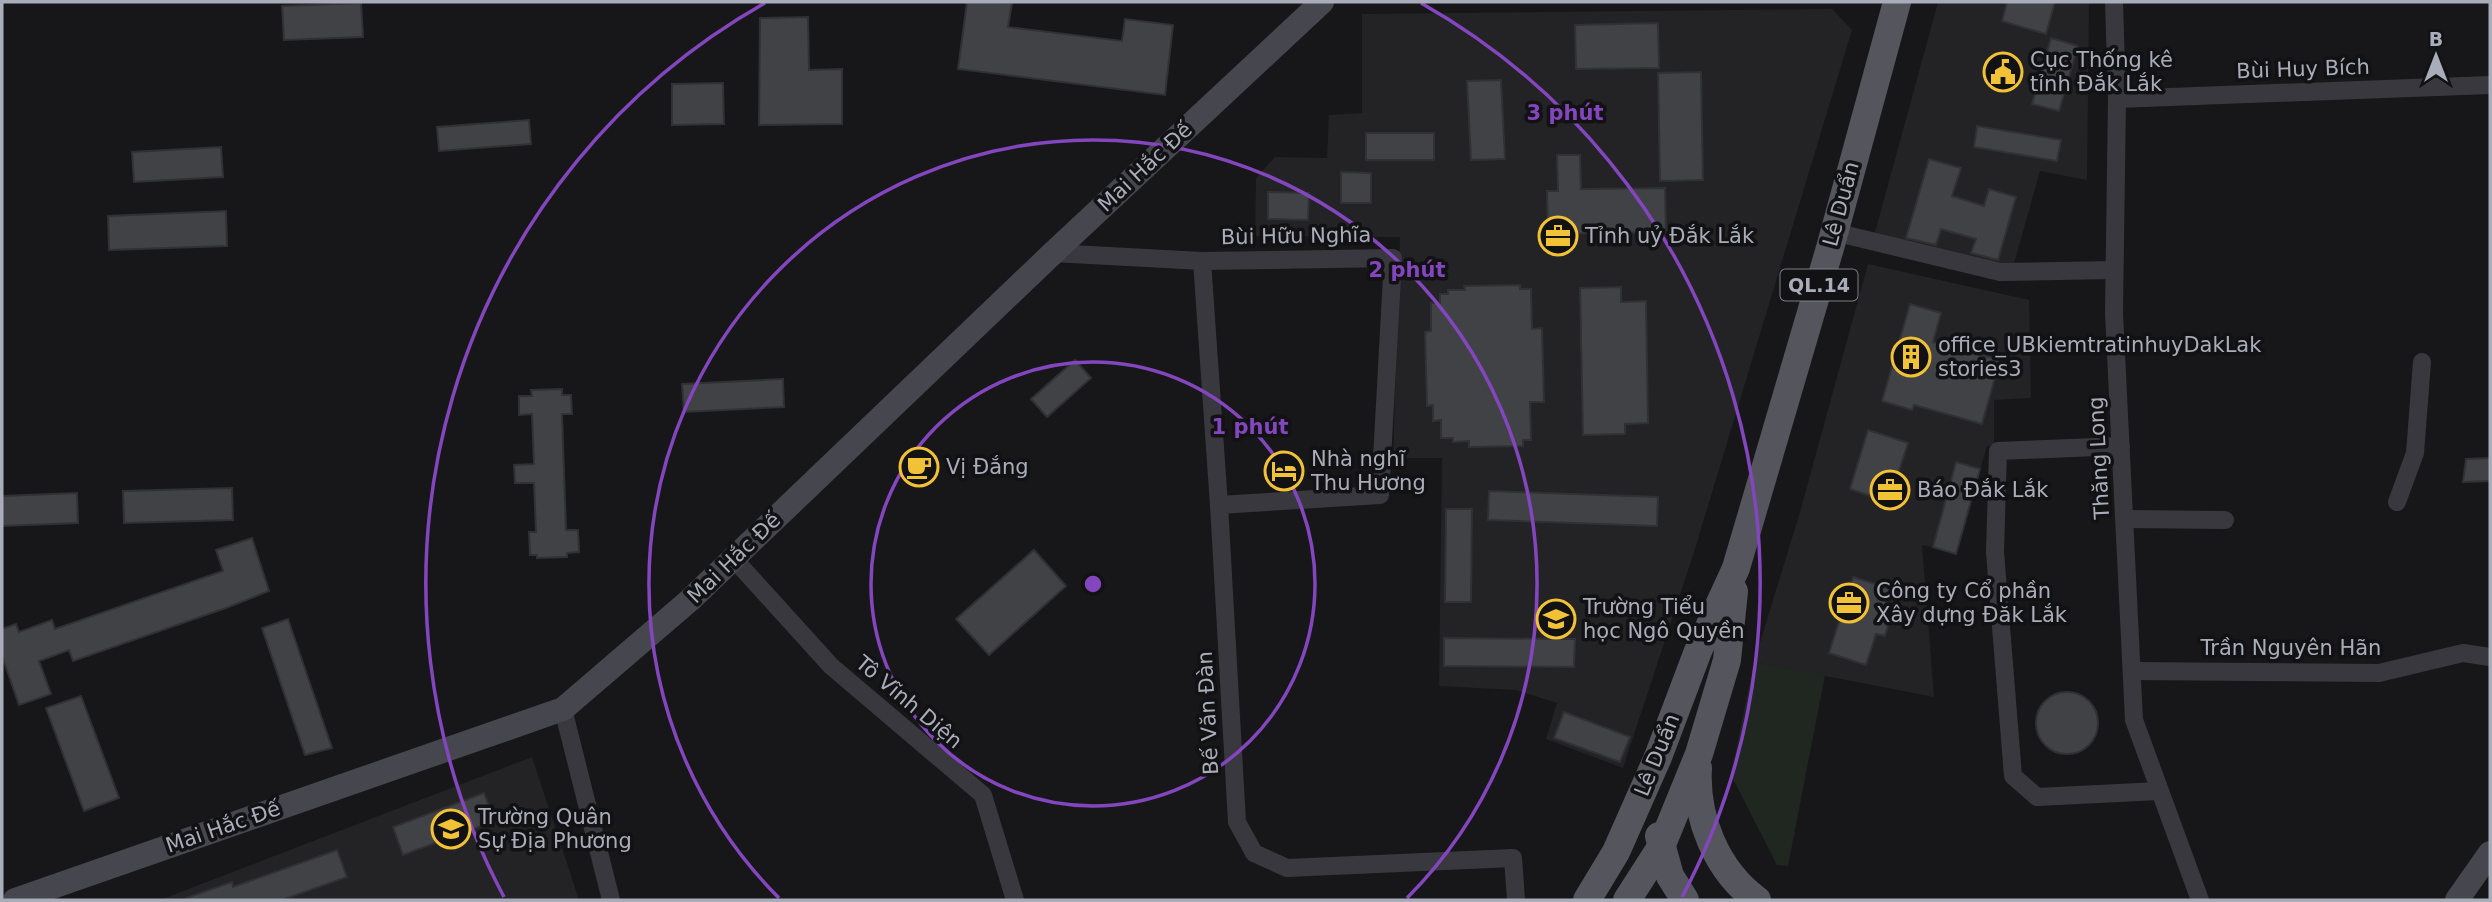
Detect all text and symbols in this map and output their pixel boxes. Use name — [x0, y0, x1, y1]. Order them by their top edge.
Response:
north arrow — [2401, 21, 2471, 91]
text: B — [2429, 28, 2443, 50]
place label: Cục Thống kê tỉnh Đắk Lắk — [2030, 48, 2173, 96]
public building icon: Cục Thống kê tỉnh Đắk Lắk — [1982, 51, 2024, 93]
street label: Bùi Huy Bích — [2236, 55, 2370, 83]
text: 3 phút — [1527, 101, 1603, 125]
street label: Mai Hắc Đế — [1093, 117, 1197, 217]
street label: Lê Duẩn — [1818, 159, 1864, 249]
office icon: Tỉnh uỷ Đắk Lắk — [1537, 215, 1579, 257]
street label: Bùi Hữu Nghĩa — [1221, 223, 1371, 249]
place label: Tỉnh uỷ Đắk Lắk — [1584, 224, 1755, 248]
text: 2 phút — [1369, 258, 1445, 282]
road number: QL.14 — [1780, 270, 1857, 300]
place label: office_UBkiemtratinhuyDakLak stories3 — [1938, 333, 2262, 381]
building icon: office_UBkiemtratinhuyDakLak stories3 — [1890, 336, 1932, 378]
street label: Thăng Long — [2084, 396, 2114, 521]
text: 1 phút — [1212, 415, 1288, 439]
cafe icon: Vị Đắng — [898, 446, 940, 488]
place label: Nhà nghĩ Thu Hương — [1310, 447, 1426, 495]
hotel icon: Nhà nghĩ Thu Hương — [1263, 450, 1305, 492]
place label: Vị Đắng — [946, 455, 1029, 479]
office icon: Báo Đắk Lắk — [1869, 469, 1911, 511]
place label: Báo Đắk Lắk — [1917, 478, 2049, 502]
street label: Mai Hắc Đế — [683, 508, 785, 608]
centre of rings — [1081, 572, 1105, 596]
place label: Công ty Cổ phần Xây dựng Đăk Lắk — [1876, 579, 2068, 627]
office icon: Công ty Cổ phần Xây dựng Đăk Lắk — [1828, 582, 1870, 624]
place label: Trường Tiểu học Ngô Quyền — [1582, 595, 1744, 643]
school or university icon: Trường Tiểu học Ngô Quyền — [1535, 598, 1577, 640]
street label: Trần Nguyên Hãn — [2200, 636, 2381, 660]
street label: Tô Vĩnh Diện — [850, 650, 967, 753]
street label: Bế Văn Đàn — [1193, 651, 1223, 775]
street label: Lê Duẩn — [1630, 710, 1684, 800]
street label: Mai Hắc Đế — [163, 796, 284, 858]
place label: Trường Quân Sự Địa Phương — [477, 805, 632, 853]
school or university icon: Trường Quân Sự Địa Phương — [430, 808, 472, 850]

